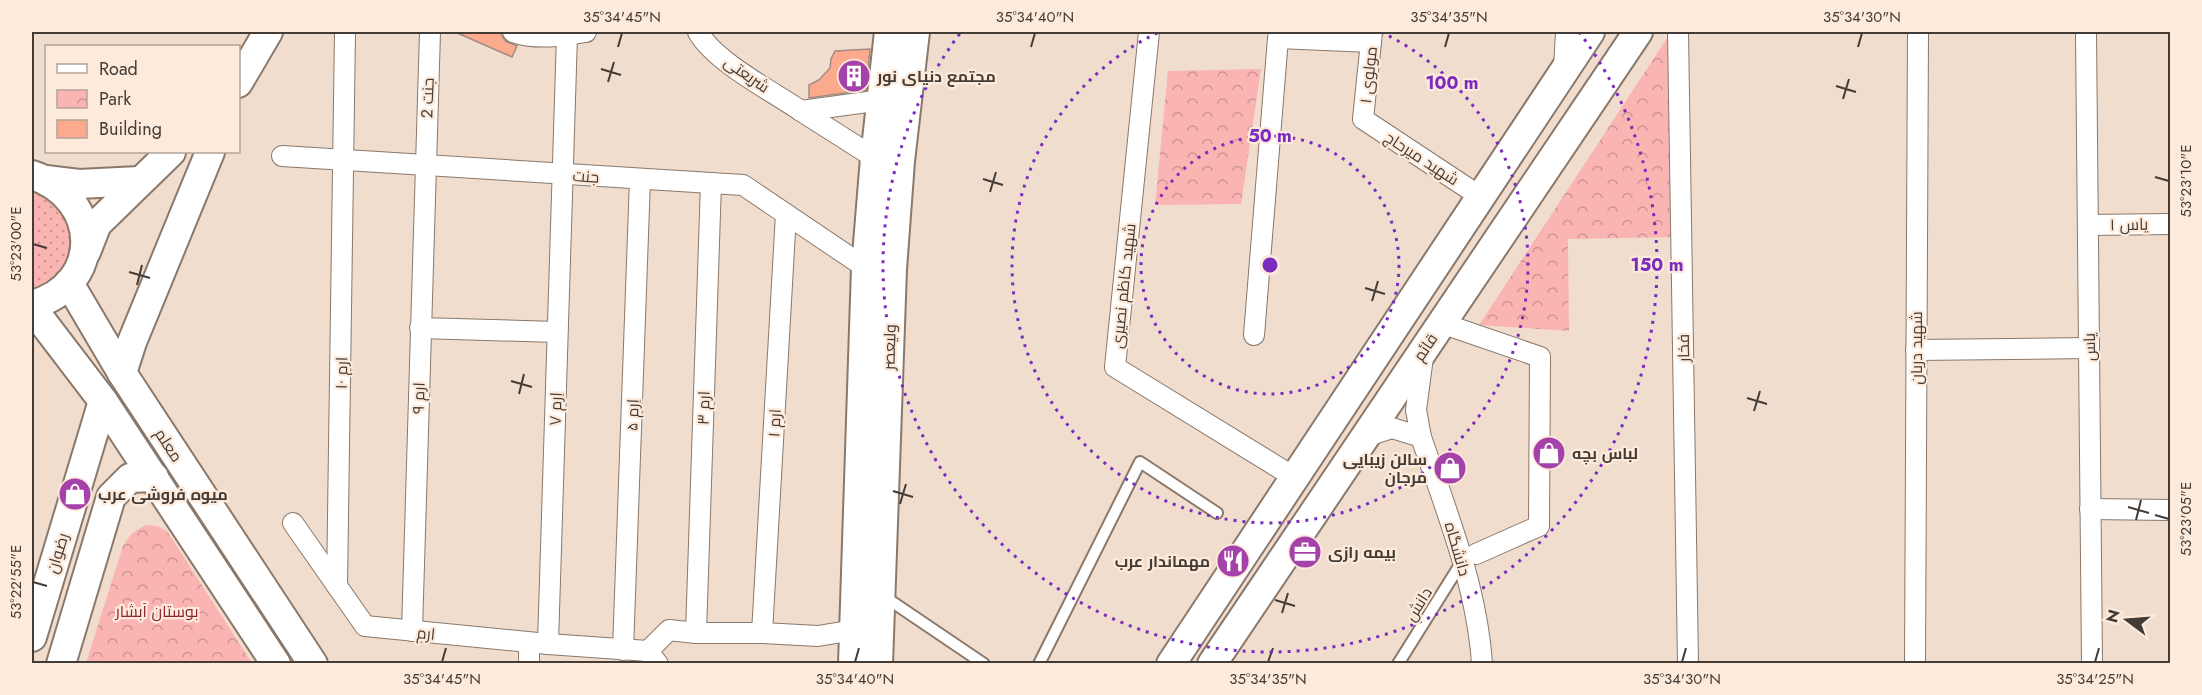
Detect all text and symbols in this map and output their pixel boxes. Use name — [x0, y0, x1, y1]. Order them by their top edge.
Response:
text: 35°34'45"N — [583, 6, 661, 28]
text: 35°34'40"N — [996, 6, 1074, 28]
text: 35°34'35"N — [1410, 6, 1488, 28]
text: 35°34'30"N — [1823, 6, 1901, 28]
legend — [45, 45, 240, 153]
street label: مولوی ۱ — [1354, 45, 1383, 105]
street label: شریعتی — [719, 50, 774, 98]
text: Road — [99, 56, 138, 82]
building icon: مجتمع دنیای نور — [836, 58, 872, 94]
place label: مجتمع دنیای نور — [876, 65, 996, 88]
text: 100 m — [1425, 70, 1479, 96]
street label: جنت 2 — [415, 77, 440, 119]
text: Park — [99, 86, 131, 112]
text: Building — [99, 116, 162, 142]
text: 50 m — [1248, 123, 1292, 149]
street label: شهید میرحاج — [1380, 126, 1463, 191]
text: 53°23'10"E — [2175, 145, 2197, 217]
street label: جنت — [572, 164, 600, 189]
text: 53°23'00"E — [5, 206, 27, 282]
street label: یاس ۱ — [2110, 213, 2149, 236]
street label: شهید کاظم نصیری — [1105, 222, 1141, 350]
text: 150 m — [1631, 252, 1683, 278]
centre of rings — [1260, 255, 1280, 275]
street label: شهید دربان — [1905, 311, 1928, 385]
street label: ولیعصر — [877, 324, 902, 371]
street label: قائم — [1408, 329, 1443, 366]
street label: یاس — [2078, 332, 2101, 361]
street label: فخار — [1672, 334, 1695, 363]
street label: ارم ۱۰ — [330, 357, 353, 389]
street label: ارم ۹ — [406, 382, 431, 414]
street label: ارم ۳ — [691, 391, 716, 425]
street label: اِرم ۷ — [543, 392, 568, 426]
street label: اِرم ۵ — [620, 399, 645, 431]
street label: ارم ۱ — [762, 408, 787, 438]
street label: معلم — [149, 424, 188, 467]
shop icon: لباس بچه — [1531, 435, 1567, 471]
place label: لباس بچه — [1572, 442, 1638, 465]
place label: سالن زیبایی مرجان — [1343, 448, 1427, 489]
shop icon: سالن زیبایی مرجان — [1432, 450, 1468, 486]
shop icon: میوه فروشی عرب — [57, 476, 93, 512]
text: 53°23'05"E — [2175, 482, 2197, 556]
place label: میوه فروشی عرب — [98, 483, 228, 506]
street label: دانشگاه — [1439, 519, 1476, 579]
street label: رضوان — [40, 530, 75, 576]
office icon: بیمه رازی — [1287, 534, 1323, 570]
place label: بیمه رازی — [1328, 541, 1396, 564]
restaurant icon: مهماندار عرب — [1215, 543, 1251, 579]
text: 53°22'55"E — [5, 545, 27, 619]
place label: مهماندار عرب — [1115, 550, 1210, 573]
street label: دانش — [1399, 583, 1438, 626]
north arrow — [2097, 590, 2157, 650]
park label: بوستان آبشار — [115, 600, 198, 623]
text: N — [2100, 607, 2126, 625]
street label: ارم — [416, 621, 436, 646]
text: 35°34'45"N — [403, 668, 481, 690]
text: 35°34'40"N — [816, 668, 894, 690]
text: 35°34'35"N — [1229, 668, 1307, 690]
text: 35°34'30"N — [1643, 668, 1721, 690]
text: 35°34'25"N — [2056, 668, 2134, 690]

